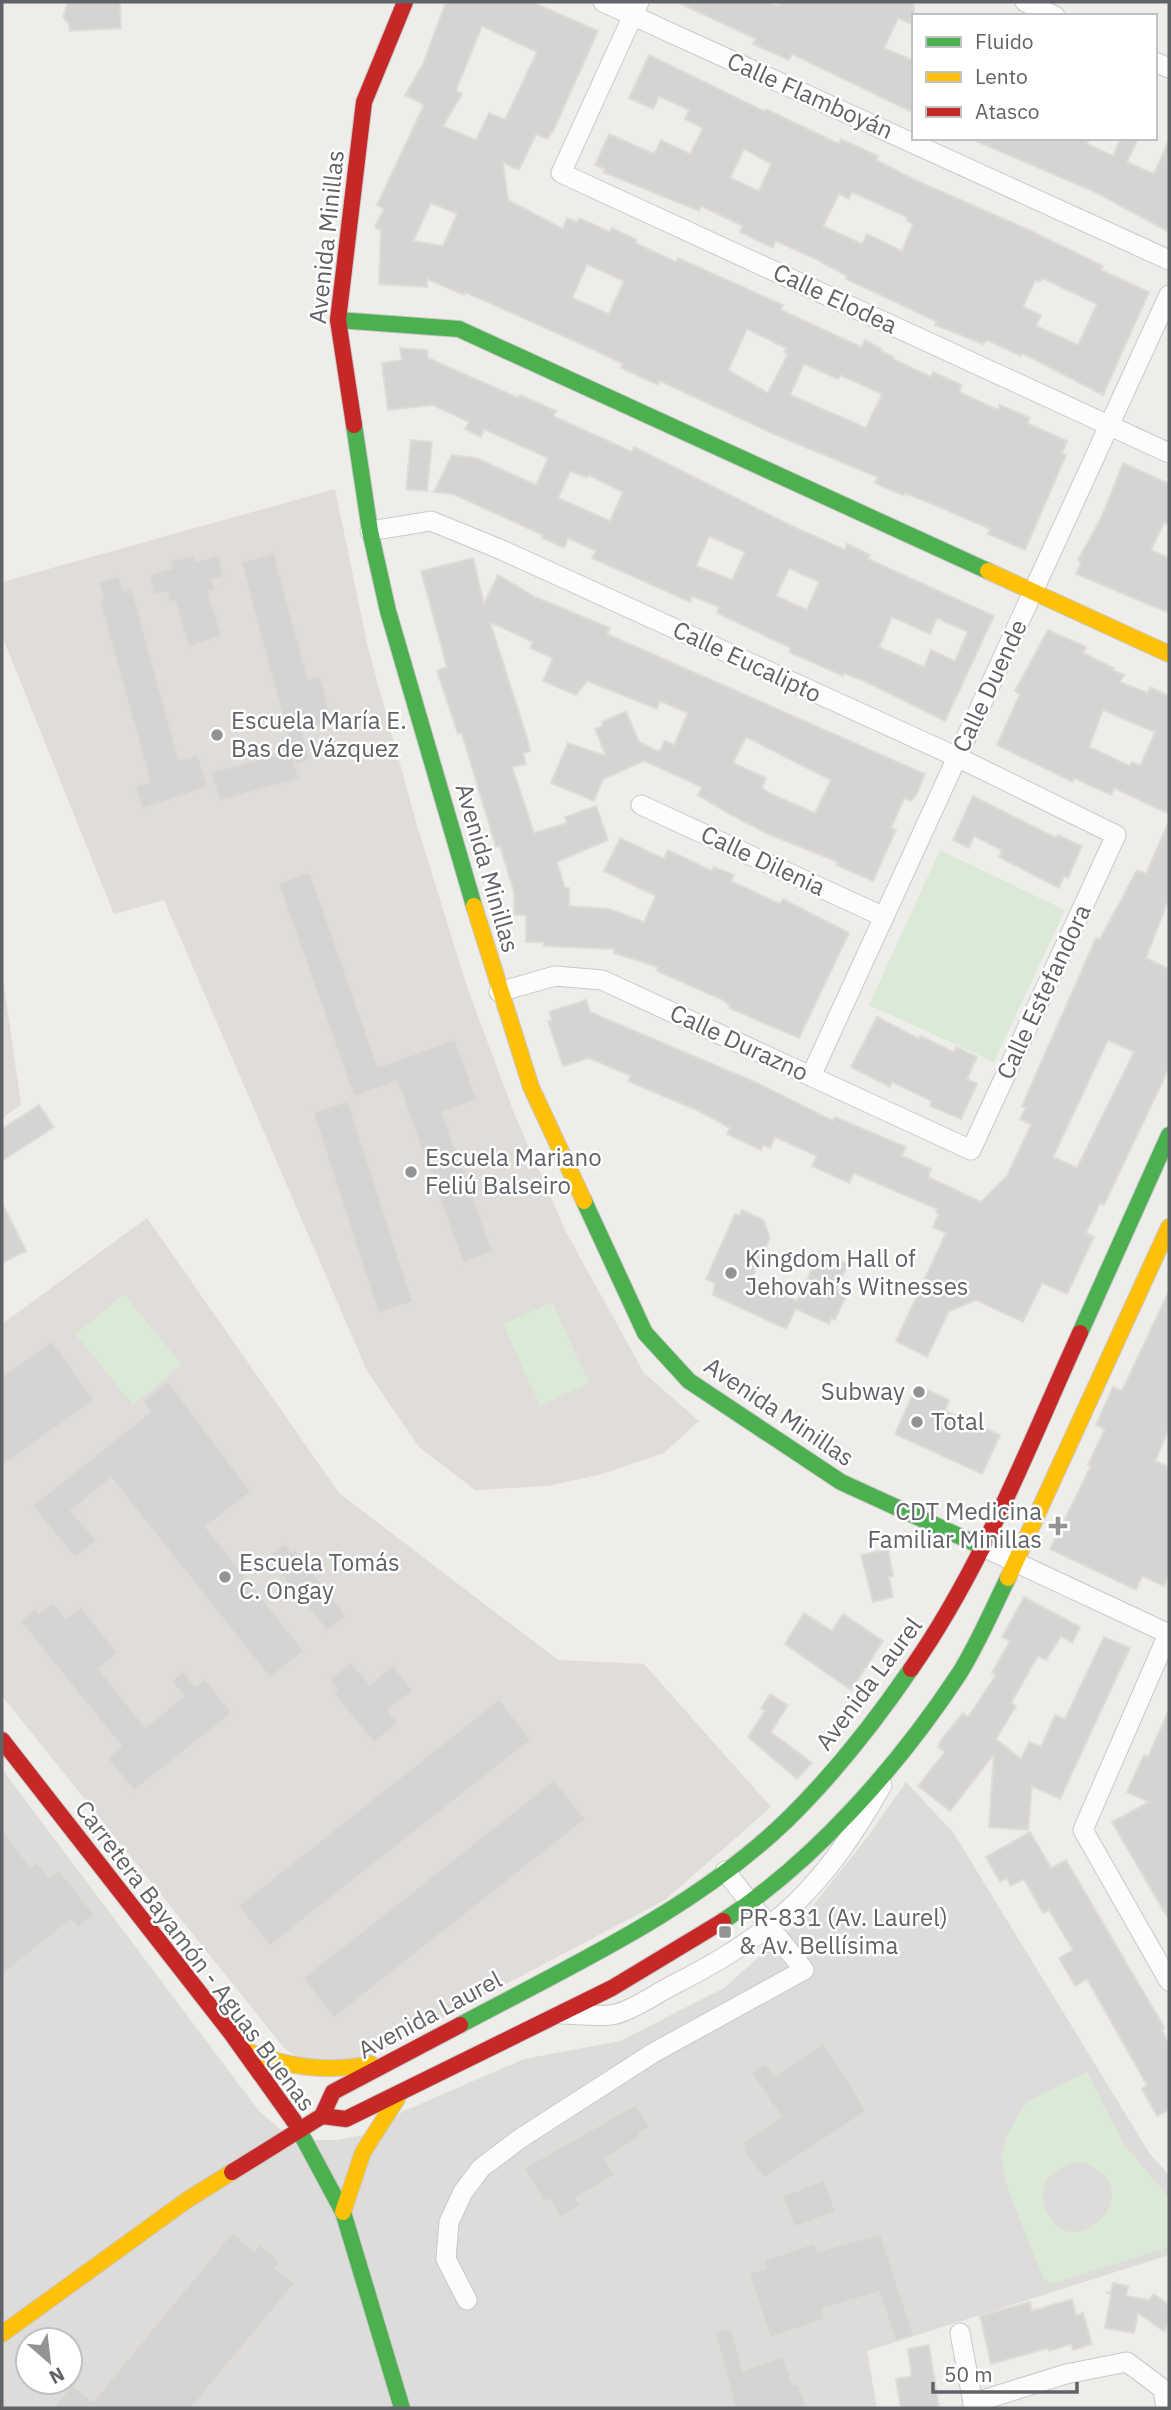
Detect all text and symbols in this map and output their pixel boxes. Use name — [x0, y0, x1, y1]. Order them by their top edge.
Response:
legend — [912, 14, 1157, 140]
text: Fluido — [975, 27, 1034, 55]
street label: Calle Flamboyán — [722, 44, 898, 146]
text: Lento — [975, 62, 1028, 90]
text: Atasco — [975, 97, 1039, 125]
street label: Avenida Minillas — [301, 149, 351, 325]
street label: Calle Elodea — [768, 255, 903, 341]
street label: Calle Eucalipto — [668, 613, 827, 709]
street label: Calle Duende — [944, 614, 1034, 757]
place label: Escuela María E. Bas de Vázquez — [231, 704, 407, 764]
marker: Escuela María E. Bas de Vázquez — [209, 727, 225, 743]
street label: Avenida Minillas — [449, 780, 527, 956]
street label: Calle Dilenia — [696, 817, 831, 903]
street label: Calle Estefandora — [989, 899, 1098, 1084]
street label: Calle Durazno — [665, 996, 814, 1088]
place label: Escuela Mariano Feliú Balseiro — [425, 1141, 602, 1201]
marker: Escuela Mariano Feliú Balseiro — [403, 1164, 419, 1180]
place label: Kingdom Hall of Jehovah’s Witnesses — [745, 1242, 969, 1302]
marker: Kingdom Hall of Jehovah’s Witnesses — [723, 1265, 739, 1281]
street label: Avenida Minillas — [698, 1349, 861, 1473]
place label: Subway — [821, 1375, 905, 1407]
marker: Subway — [911, 1384, 927, 1400]
place label: Total — [931, 1405, 984, 1437]
marker: Total — [909, 1414, 925, 1430]
place label: CDT Medicina Familiar Minillas — [867, 1495, 1042, 1555]
marker: CDT Medicina Familiar Minillas — [1048, 1516, 1068, 1536]
place label: Escuela Tomás C. Ongay — [239, 1546, 400, 1606]
marker: Escuela Tomás C. Ongay — [217, 1569, 233, 1585]
street label: Avenida Laurel — [808, 1610, 929, 1756]
street label: Carretera Bayamón - Aguas Buenas — [68, 1794, 323, 2117]
place label: PR-831 (Av. Laurel) & Av. Bellísima — [739, 1901, 948, 1961]
marker: PR-831 (Av. Laurel) & Av. Bellísima — [717, 1924, 733, 1940]
street label: Avenida Laurel — [352, 1963, 507, 2065]
north arrow — [14, 2326, 84, 2396]
scale bar — [933, 2350, 1076, 2394]
text: 50 m — [944, 2360, 993, 2388]
text: N — [45, 2362, 69, 2390]

